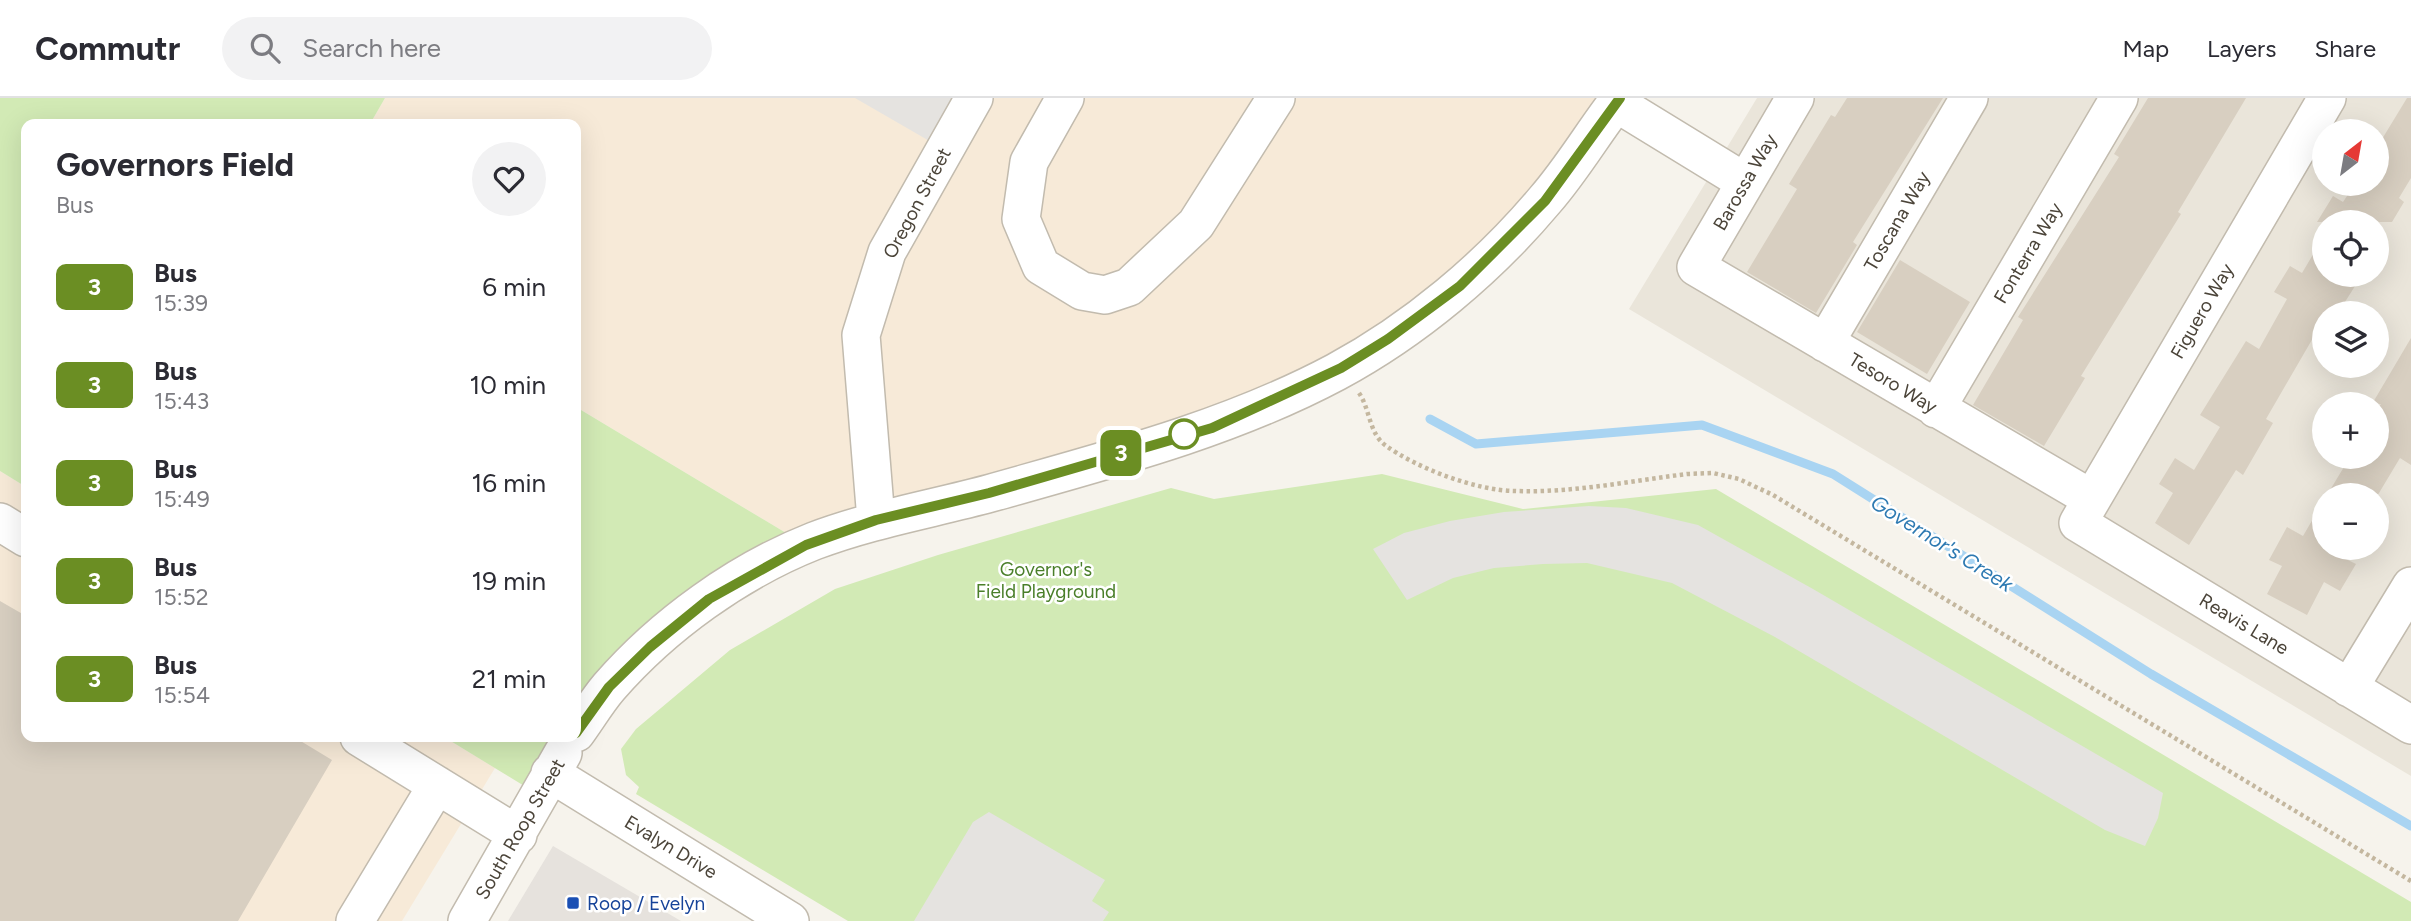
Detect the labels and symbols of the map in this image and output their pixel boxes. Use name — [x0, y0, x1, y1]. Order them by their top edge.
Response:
north arrow — [2312, 119, 2389, 196]
street label: Barossa Way — [1708, 130, 1782, 234]
street label: Oregon Street — [878, 144, 956, 262]
street label: Toscana Way — [1859, 167, 1935, 275]
street label: Fonterra Way — [1989, 198, 2067, 308]
street label: Figuero Way — [2166, 259, 2238, 363]
street label: Tesoro Way — [1845, 348, 1941, 418]
unlabelled marker — [1169, 419, 1199, 449]
line badge: 3 — [1098, 430, 1144, 476]
water label: Governor's Creek — [1866, 489, 2018, 597]
park label: Governor's Field Playground — [976, 558, 1116, 603]
street label: Reavis Lane — [2195, 588, 2293, 660]
street label: South Roop Street — [470, 754, 570, 904]
street label: Evalyn Drive — [621, 810, 721, 884]
place label: Roop / Evelyn — [587, 892, 705, 915]
marker: Roop / Evelyn — [565, 895, 581, 911]

